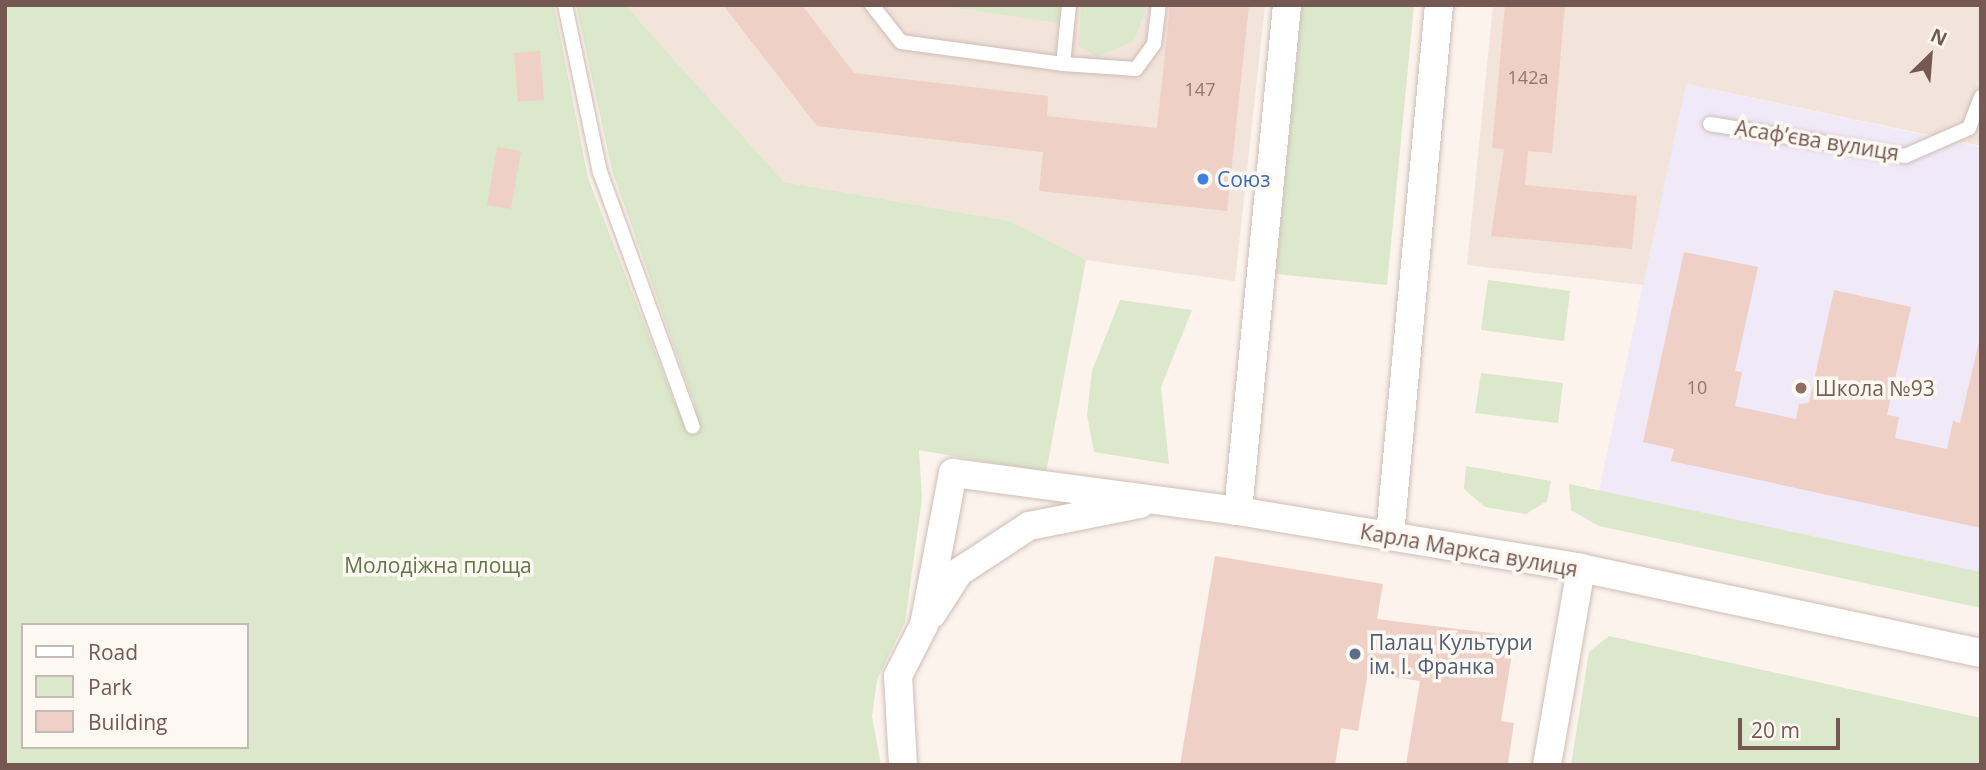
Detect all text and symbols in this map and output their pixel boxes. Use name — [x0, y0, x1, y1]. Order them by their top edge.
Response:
north arrow — [1895, 21, 1965, 91]
text: N — [1926, 22, 1951, 52]
house number: 142а — [1508, 66, 1548, 88]
house number: 147 — [1185, 78, 1215, 100]
street label: Асаф’єва вулиця — [1733, 115, 1901, 165]
place label: Союз — [1217, 166, 1270, 192]
marker: Союз — [1195, 171, 1211, 187]
place label: Школа №93 — [1815, 375, 1935, 401]
house number: 10 — [1687, 376, 1707, 398]
marker: Школа №93 — [1793, 380, 1809, 396]
street label: Карла Маркса вулиця — [1358, 518, 1580, 582]
park label: Молодіжна площа — [344, 552, 532, 578]
legend — [21, 623, 248, 749]
place label: Палац Культури ім. І. Франка — [1369, 629, 1533, 679]
text: Road — [88, 638, 138, 666]
marker: Палац Культури ім. І. Франка — [1347, 646, 1363, 662]
text: Park — [88, 673, 132, 701]
scale bar — [1741, 704, 1842, 748]
text: Building — [88, 708, 167, 736]
text: 20 m — [1751, 716, 1800, 744]

